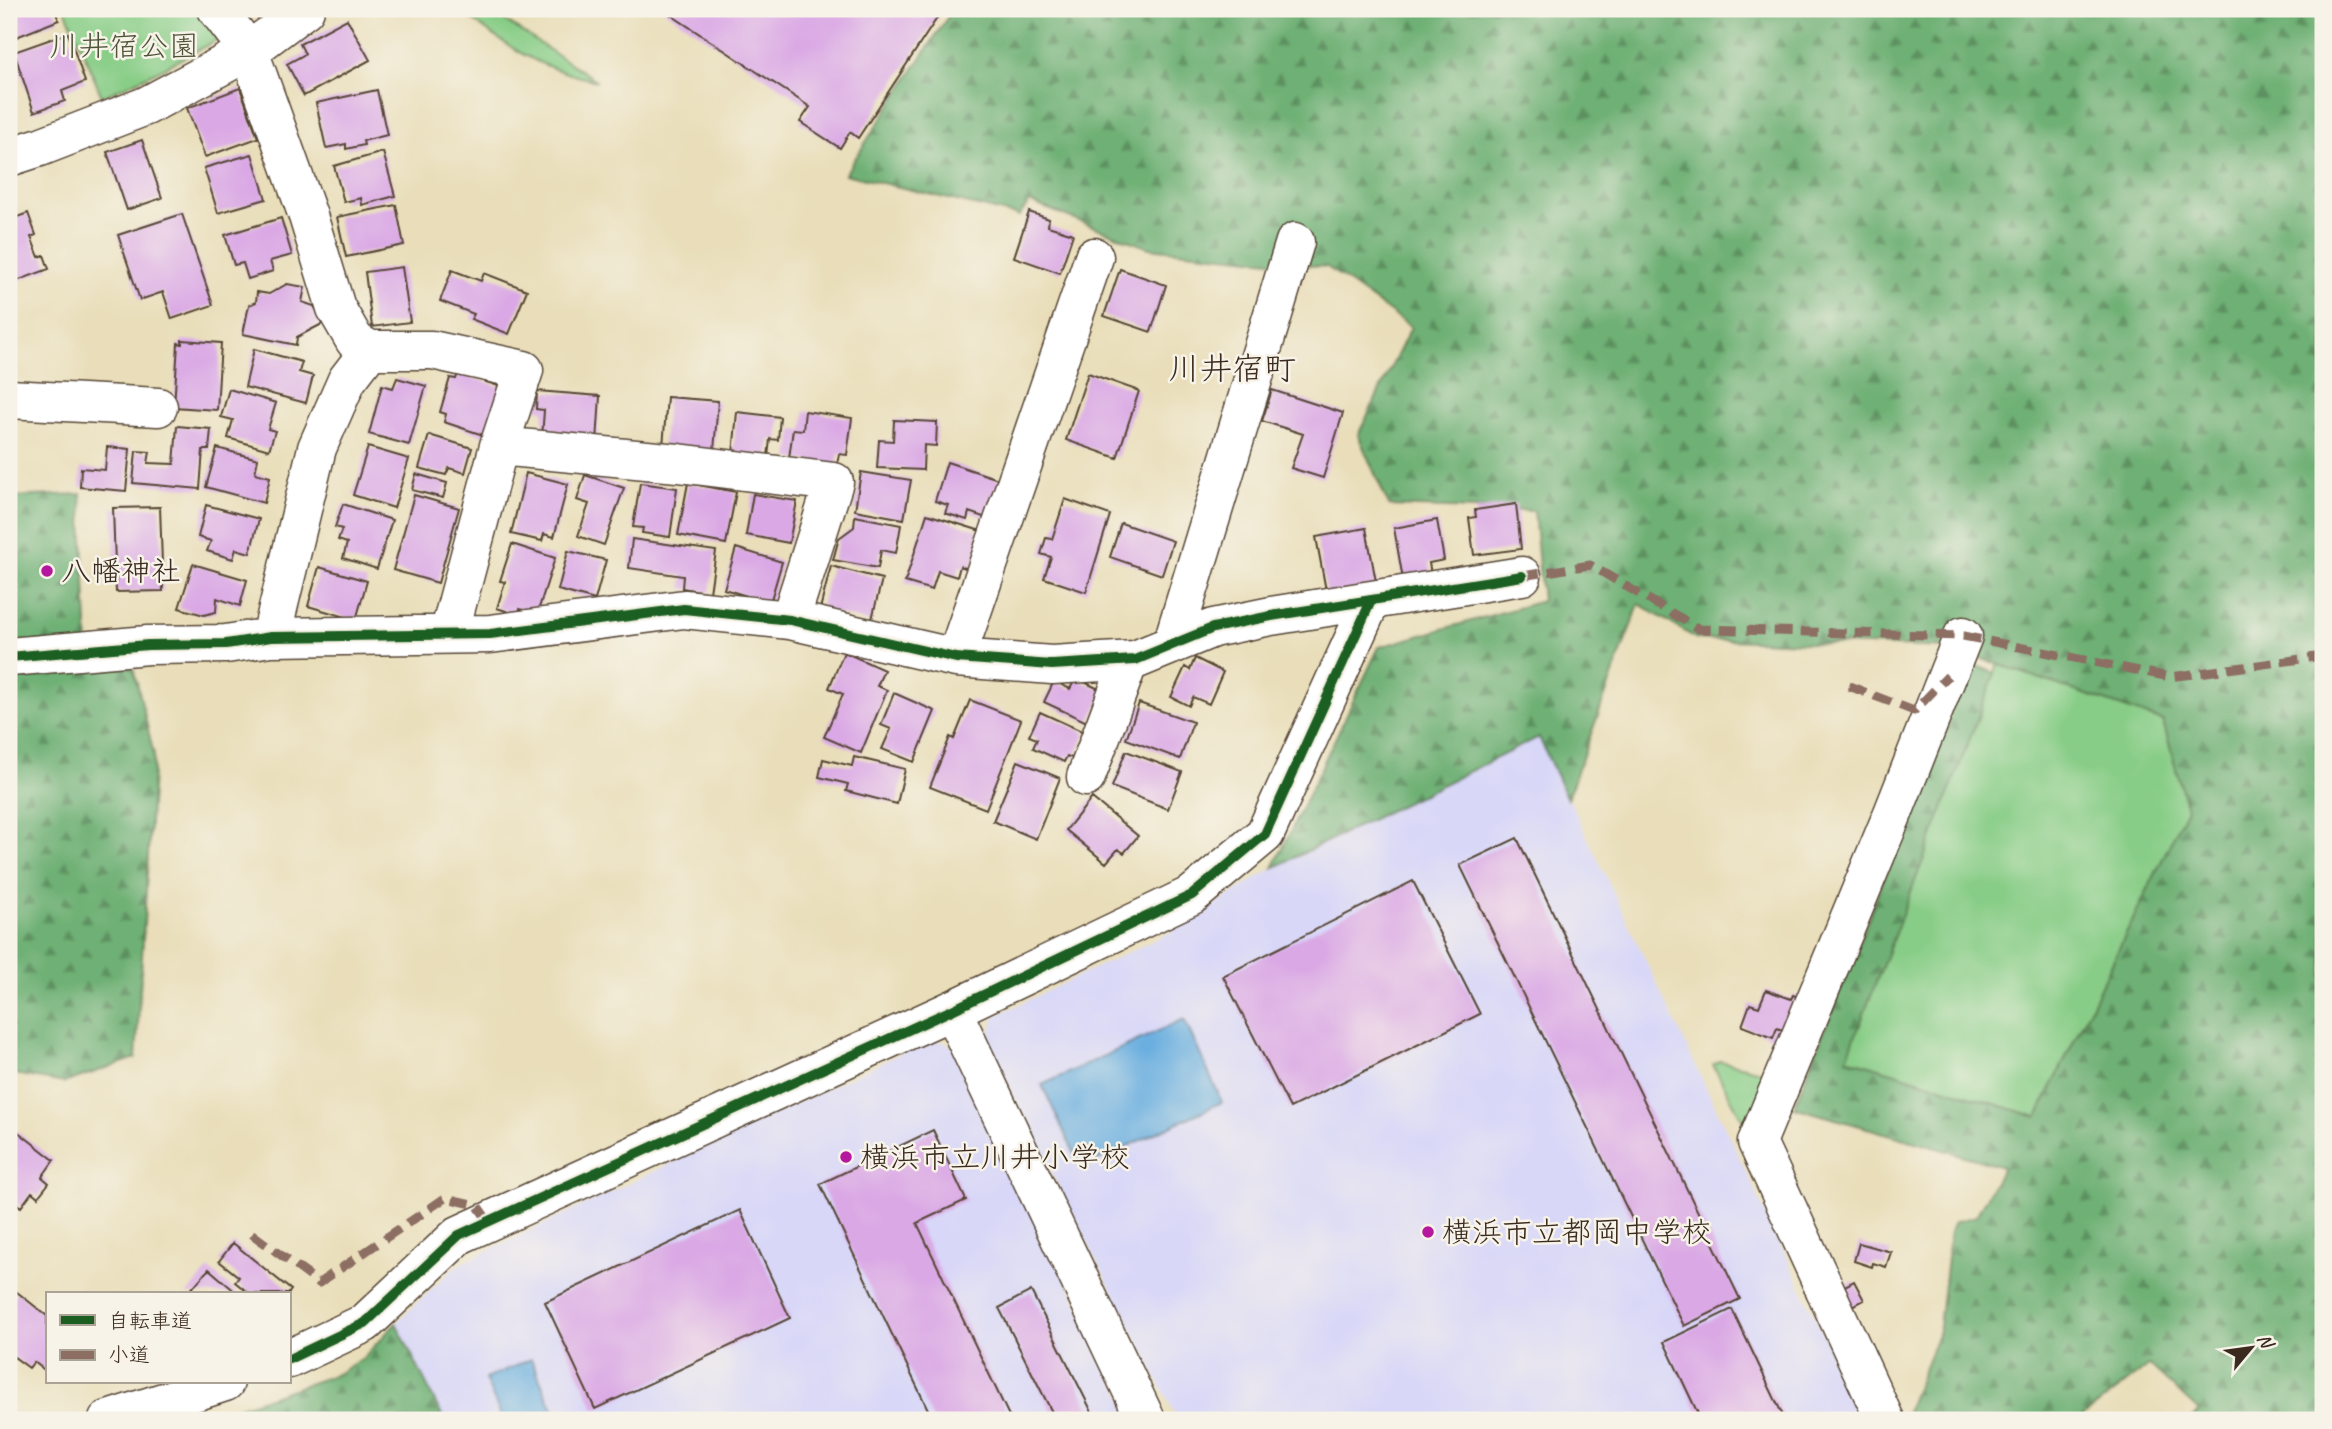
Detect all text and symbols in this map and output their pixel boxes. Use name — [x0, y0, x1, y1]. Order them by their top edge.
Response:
park label: 川井宿公園 — [49, 27, 199, 65]
district label: 川井宿町 — [1168, 348, 1296, 389]
place label: 八幡神社 — [61, 552, 181, 590]
marker: 八幡神社 — [39, 563, 55, 579]
place label: 横浜市立川井小学校 — [860, 1138, 1130, 1176]
marker: 横浜市立川井小学校 — [838, 1149, 854, 1165]
place label: 横浜市立都岡中学校 — [1442, 1213, 1712, 1251]
marker: 横浜市立都岡中学校 — [1420, 1224, 1436, 1240]
legend — [46, 1292, 290, 1384]
text: 自転車道 — [108, 1308, 192, 1334]
north arrow — [2216, 1314, 2286, 1384]
text: N — [2252, 1329, 2280, 1354]
text: 小道 — [108, 1342, 150, 1368]

